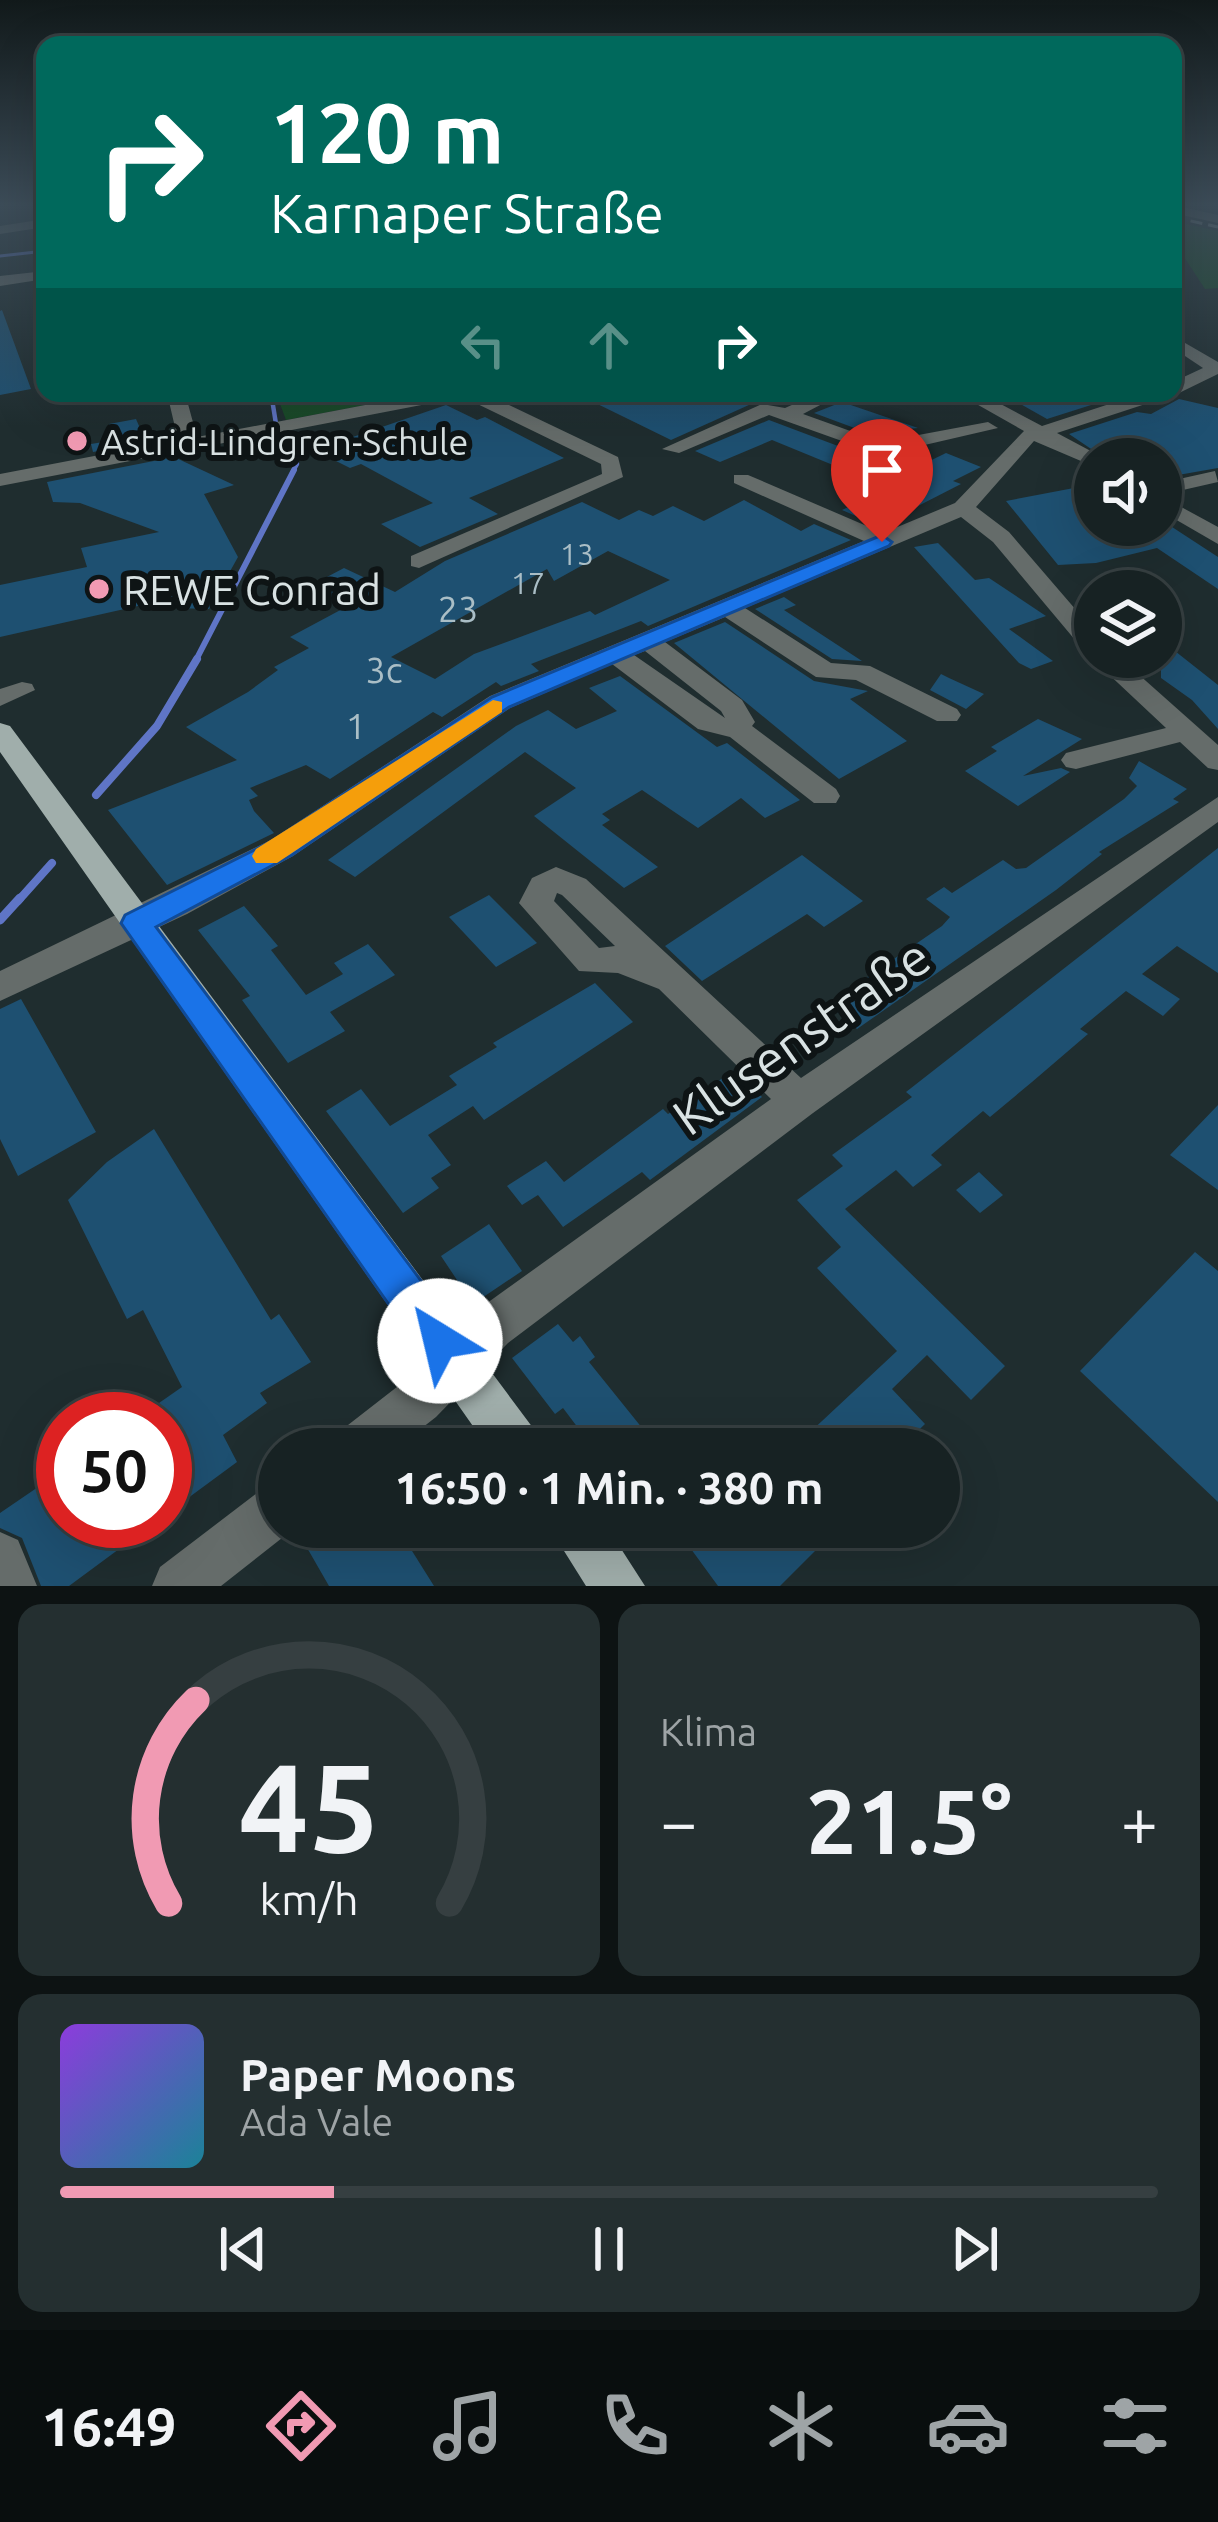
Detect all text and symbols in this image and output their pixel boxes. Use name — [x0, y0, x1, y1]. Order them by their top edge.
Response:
icon: right — [72, 84, 228, 240]
text: 120 m — [270, 85, 504, 179]
text: Karnaper Straße — [270, 183, 664, 243]
icon: left — [450, 312, 516, 378]
icon: ahead — [576, 312, 642, 378]
icon: right — [702, 312, 768, 378]
pin — [831, 419, 933, 542]
place label: Astrid-Lindgren-Schule — [101, 421, 468, 462]
marker: Astrid-Lindgren-Schule — [64, 428, 90, 454]
icon: arrive — [849, 437, 915, 503]
map controls — [1074, 438, 1182, 678]
button: sound — [1074, 438, 1182, 546]
house number: 13 — [560, 537, 594, 571]
place label: REWE Conrad — [123, 566, 381, 613]
house number: 17 — [511, 566, 545, 600]
button: layers — [1074, 570, 1182, 678]
marker: REWE Conrad — [86, 576, 112, 602]
house number: 23 — [438, 588, 478, 629]
house number: 3c — [365, 649, 403, 690]
house number: 1 — [346, 705, 366, 746]
street label: Klusenstraße — [662, 926, 940, 1146]
position arrow — [377, 1278, 503, 1404]
speed limit sign: 50 — [36, 1392, 192, 1548]
text: 16:50 · 1 Min. · 380 m — [395, 1462, 824, 1513]
text: Klima — [660, 1710, 757, 1753]
text: 45 — [239, 1736, 379, 1876]
text: 21.5° — [806, 1770, 1012, 1871]
text: − — [660, 1784, 697, 1858]
text: + — [1121, 1784, 1158, 1858]
text: km/h — [259, 1875, 359, 1923]
text: Paper Moons — [240, 2049, 516, 2100]
text: Ada Vale — [240, 2100, 393, 2143]
icon: previous — [210, 2216, 276, 2282]
icon: pause — [576, 2216, 642, 2282]
icon: next — [942, 2216, 1008, 2282]
icon: directions — [259, 2384, 343, 2468]
icon: music — [426, 2384, 510, 2468]
icon: phone — [593, 2384, 677, 2468]
icon: climate — [759, 2384, 843, 2468]
icon: car — [926, 2384, 1010, 2468]
icon: filters — [1093, 2384, 1177, 2468]
text: 16:49 — [41, 2396, 176, 2456]

